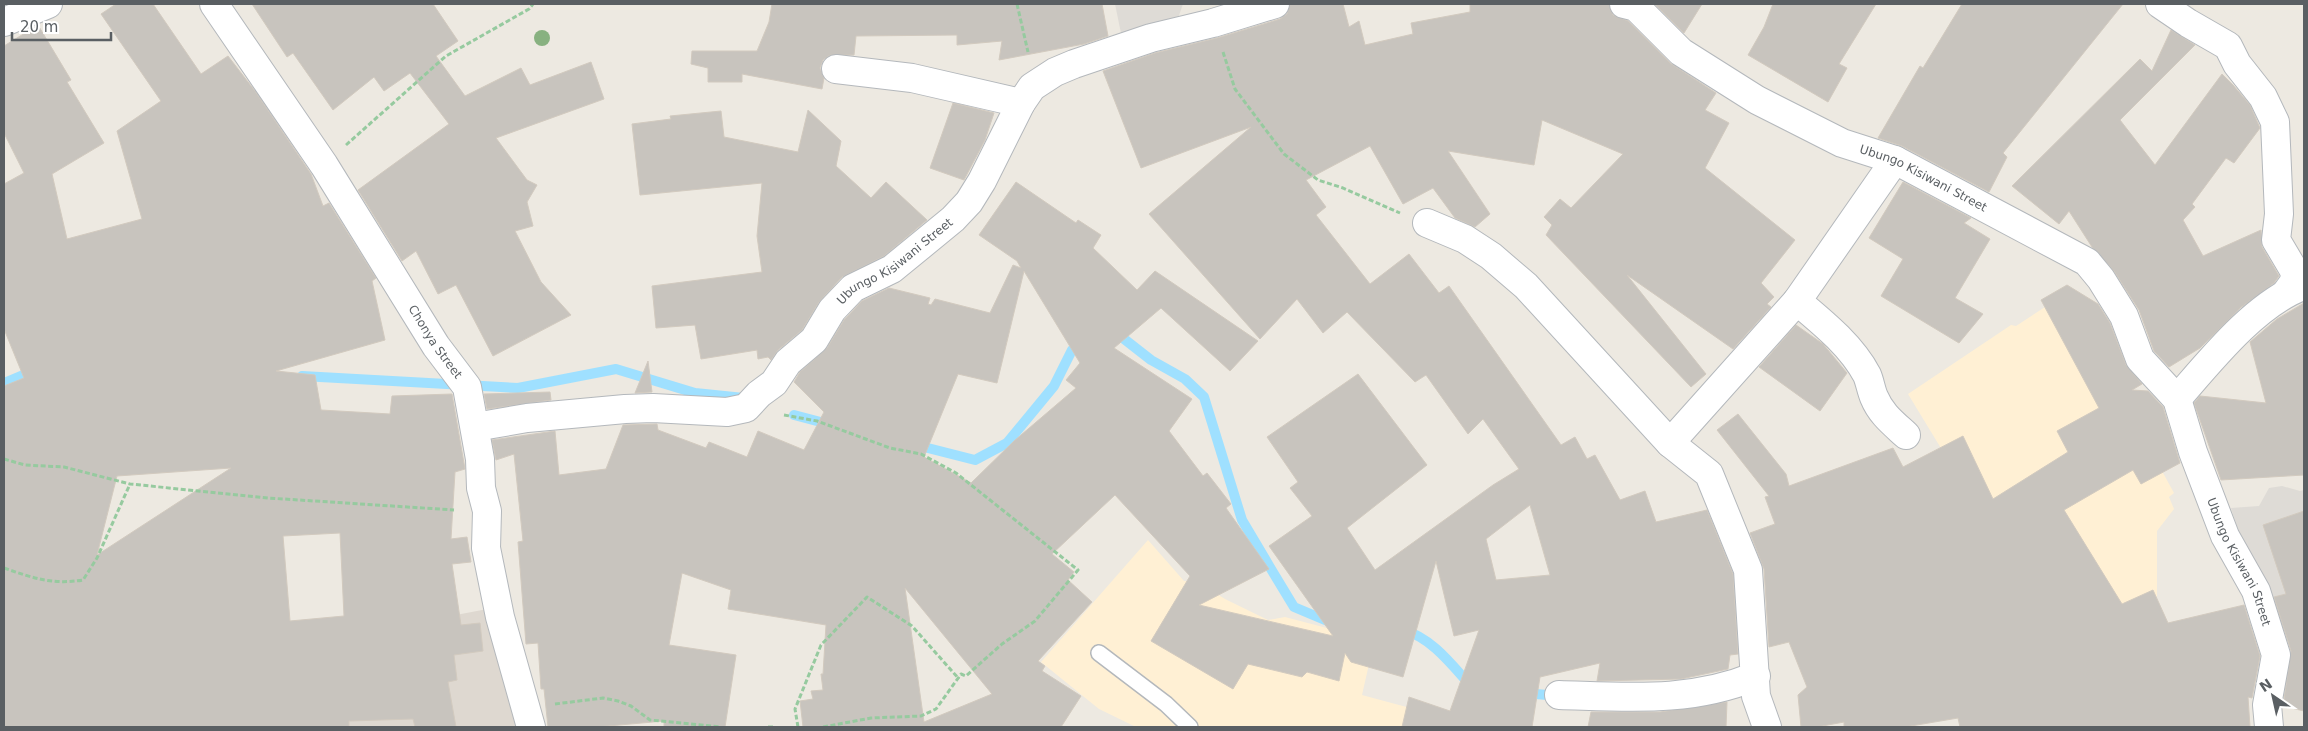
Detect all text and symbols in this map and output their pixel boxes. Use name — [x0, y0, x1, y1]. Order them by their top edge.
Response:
scale bar — [12, 10, 111, 42]
text: 20 m — [20, 18, 58, 36]
street label: Ubungo Kisiwani Street — [1858, 142, 1990, 215]
street label: Ubungo Kisiwani Street — [834, 215, 956, 307]
street label: Chonya Street — [405, 303, 465, 382]
street label: Ubungo Kisiwani Street — [2204, 496, 2274, 628]
north arrow — [2248, 671, 2298, 721]
text: N — [2256, 675, 2275, 695]

